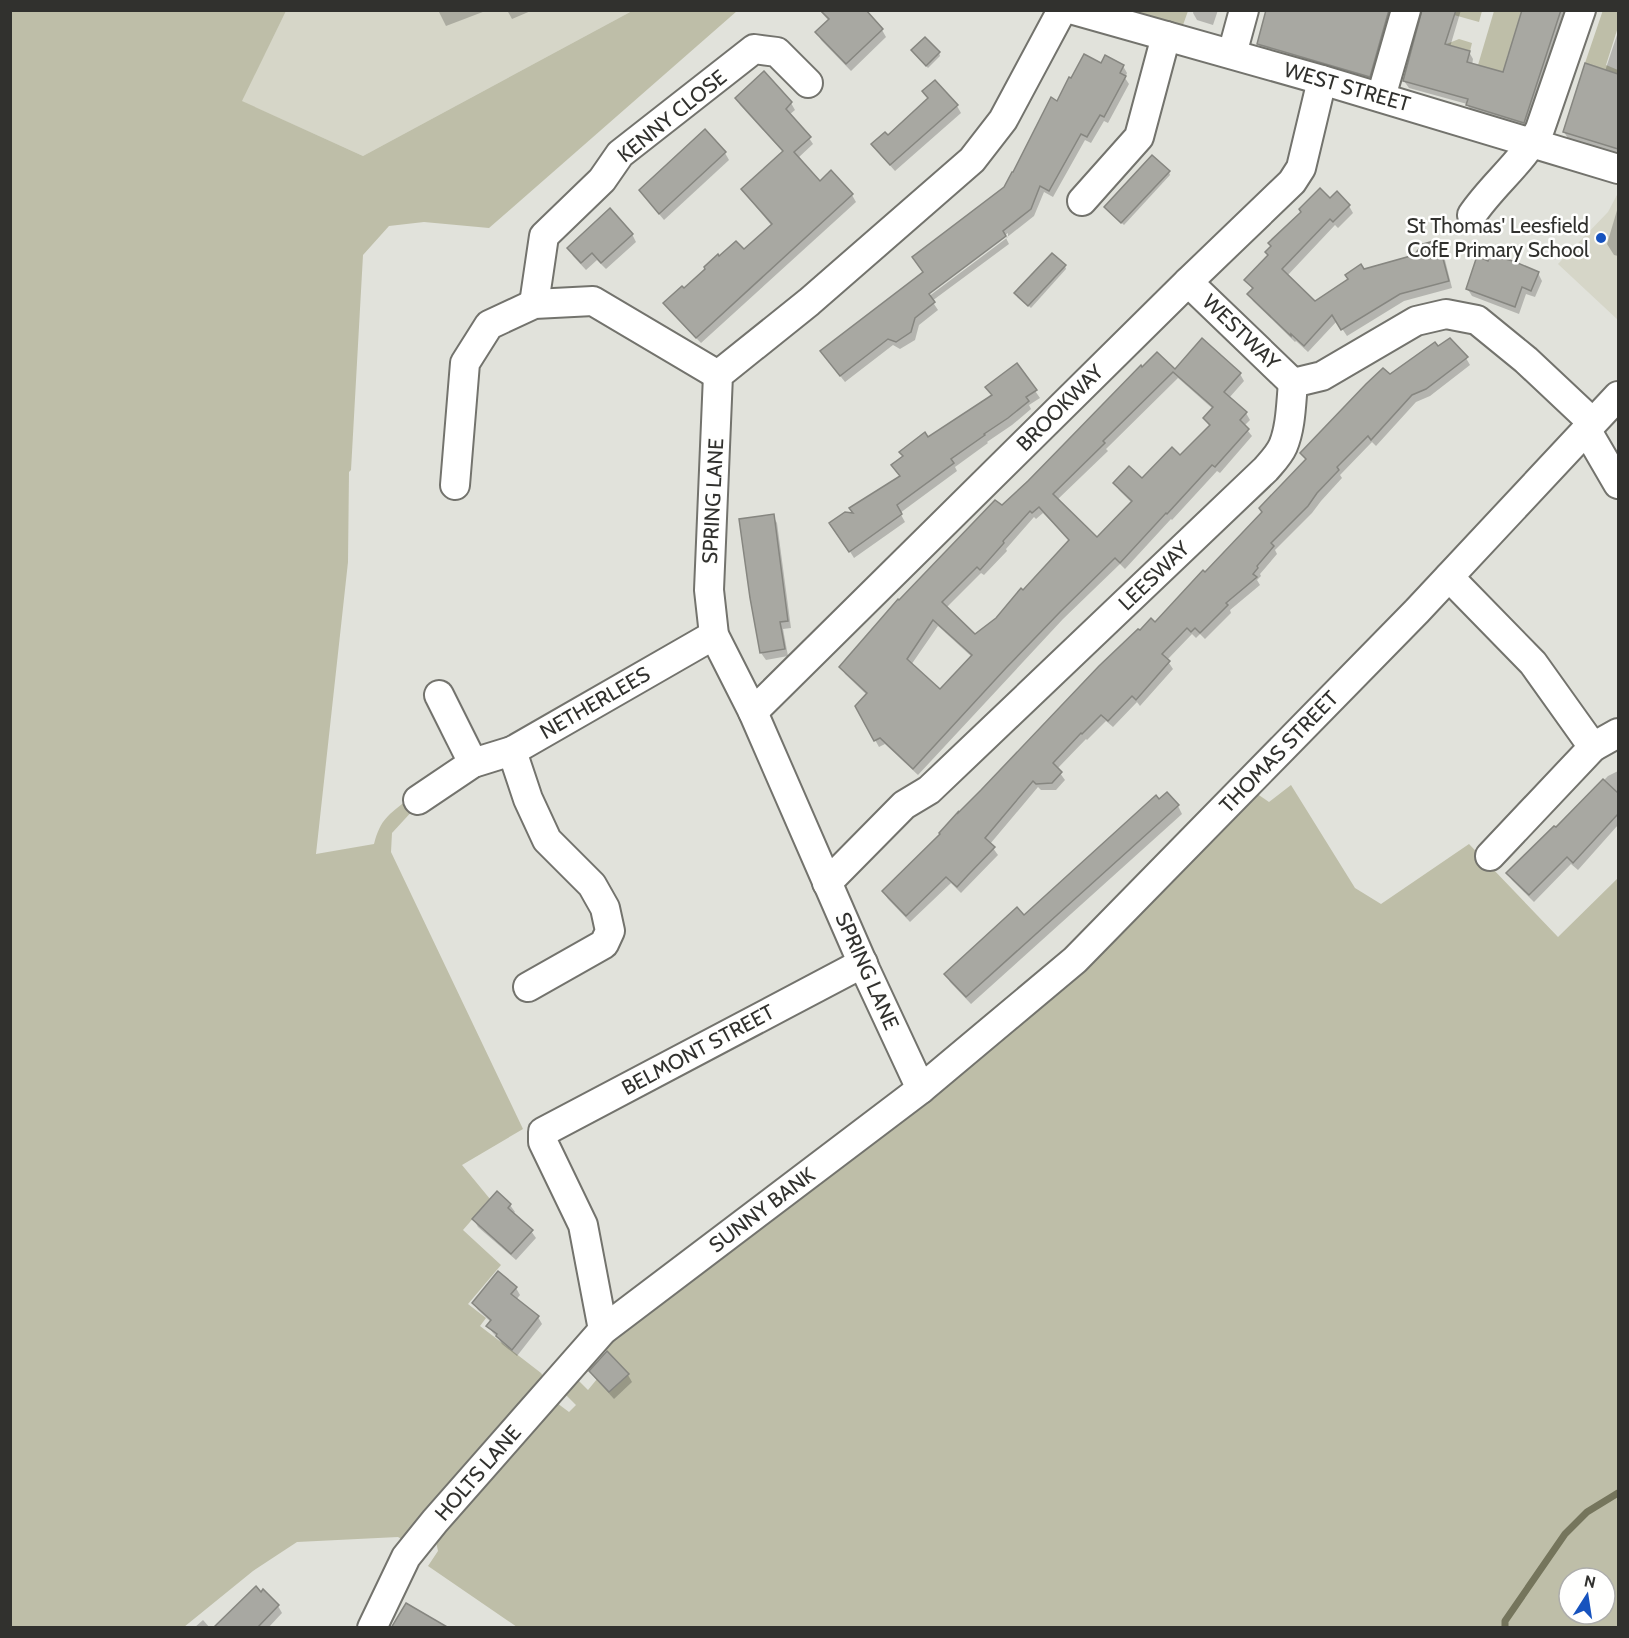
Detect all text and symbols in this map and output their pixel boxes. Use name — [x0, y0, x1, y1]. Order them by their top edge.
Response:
street label: WEST STREET — [1281, 57, 1413, 116]
street label: KENNY CLOSE — [612, 64, 731, 167]
place label: St Thomas' Leesfield CofE Primary School — [1407, 213, 1589, 262]
marker: St Thomas' Leesfield CofE Primary School — [1594, 231, 1608, 245]
street label: WESTWAY — [1198, 289, 1286, 375]
street label: BROOKWAY — [1011, 358, 1109, 456]
street label: SPRING LANE — [697, 438, 728, 564]
street label: LEESWAY — [1113, 535, 1195, 615]
street label: NETHERLEES — [535, 661, 654, 744]
street label: THOMAS STREET — [1214, 686, 1343, 818]
street label: SPRING LANE — [830, 908, 904, 1033]
street label: BELMONT STREET — [617, 999, 778, 1100]
street label: SUNNY BANK — [704, 1162, 820, 1257]
street label: HOLTS LANE — [429, 1420, 526, 1525]
north arrow — [1557, 1566, 1617, 1626]
text: N — [1583, 1571, 1598, 1592]

